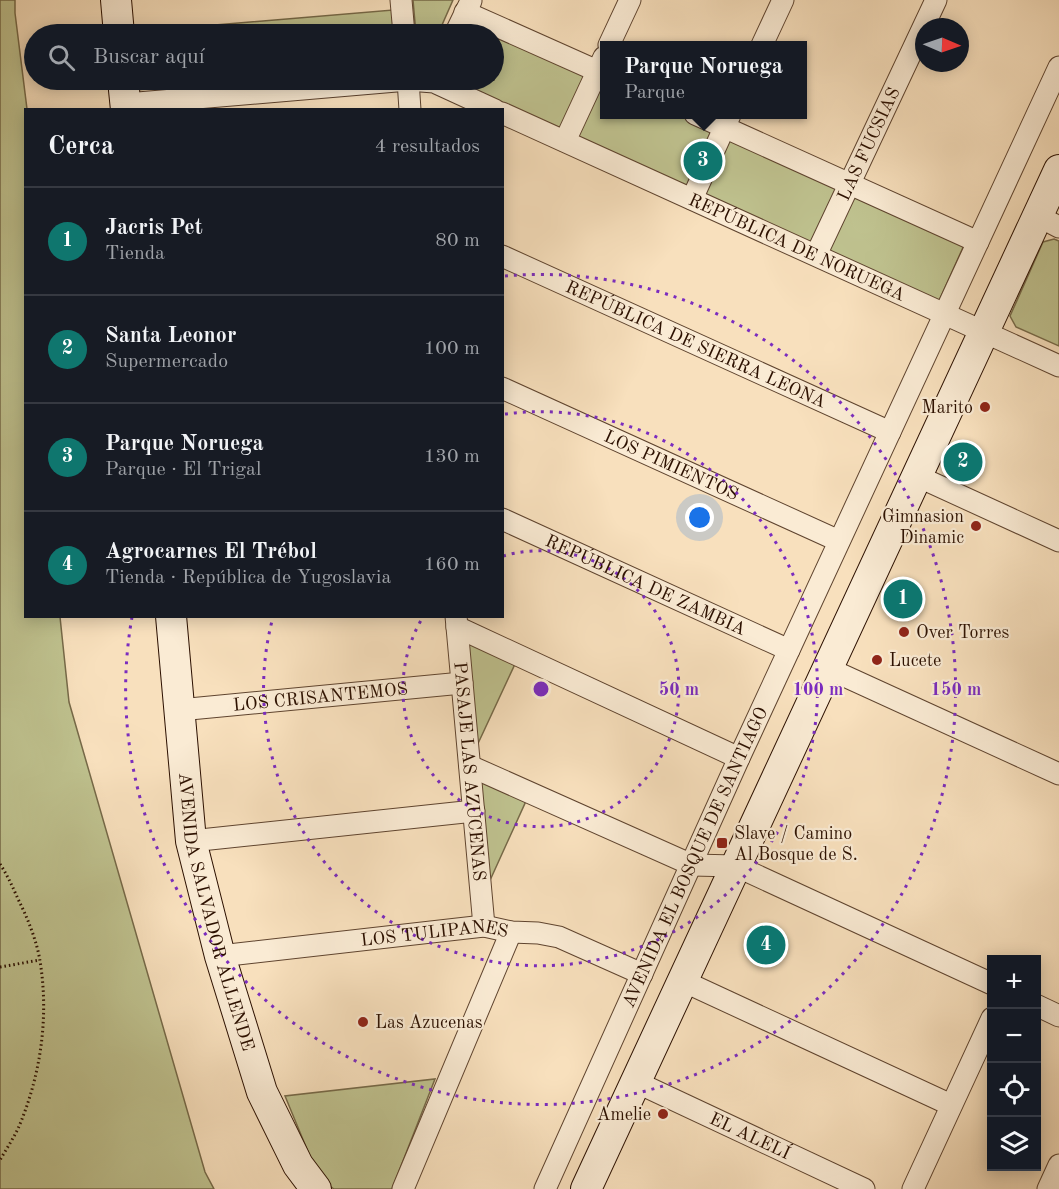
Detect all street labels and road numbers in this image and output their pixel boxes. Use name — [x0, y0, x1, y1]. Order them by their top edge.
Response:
street label: LAS FUCSIAS — [835, 85, 904, 204]
street label: REPÚBLICA DE NORUEGA — [686, 191, 908, 305]
street label: REPÚBLICA DE SIERRA LEONA — [563, 278, 829, 412]
street label: LOS PIMIENTOS — [601, 428, 741, 504]
street label: REPÚBLICA DE ZAMBIA — [542, 532, 748, 639]
street label: PASAJE LAS AZUCENAS — [450, 661, 488, 882]
street label: LOS CRISANTEMOS — [232, 680, 409, 715]
street label: AVENIDA EL BOSQUE DE SANTIAGO — [620, 704, 771, 1011]
street label: AVENIDA SALVADOR ALLENDE — [175, 772, 257, 1053]
street label: LOS TULIPANES — [360, 918, 510, 950]
street label: EL ALELÍ — [706, 1110, 795, 1163]

